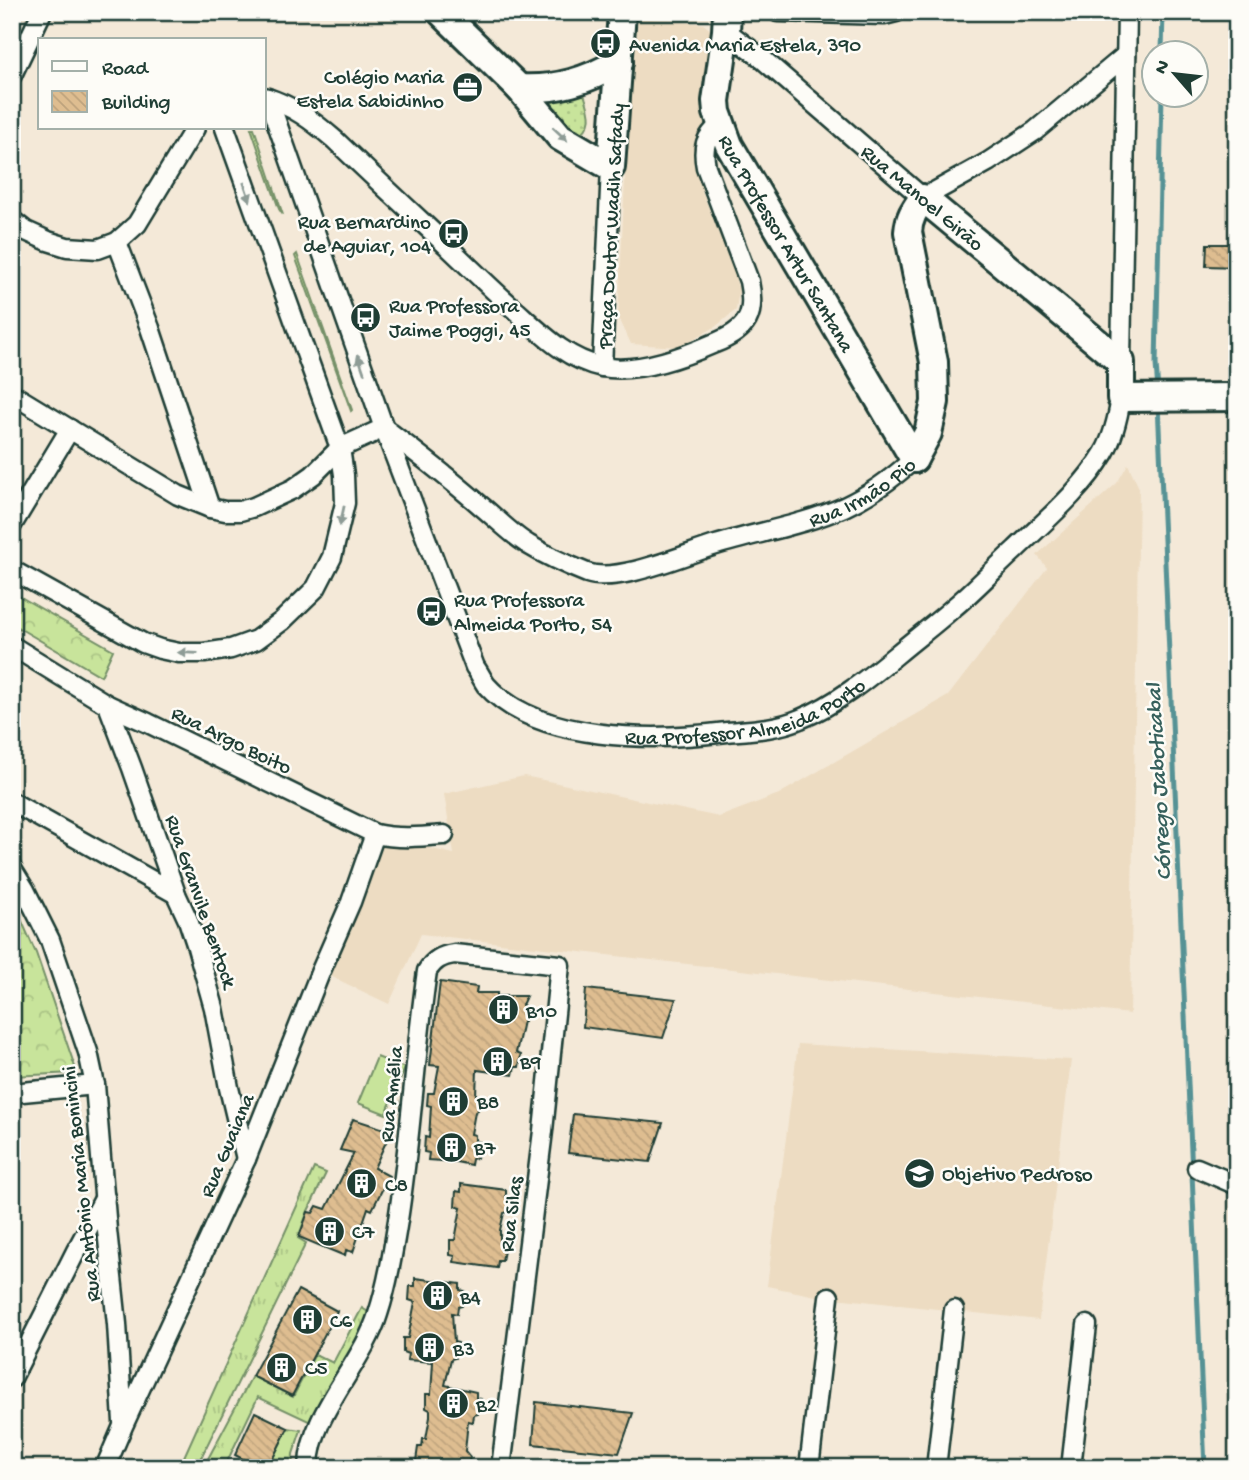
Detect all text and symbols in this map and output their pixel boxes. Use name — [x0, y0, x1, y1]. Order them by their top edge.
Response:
bus stop icon: Avenida Maria Estela, 390 — [589, 27, 623, 61]
place label: Avenida Maria Estela, 390 — [629, 35, 861, 60]
legend — [38, 38, 266, 130]
north arrow — [1140, 38, 1210, 108]
text: N — [1150, 57, 1176, 79]
text: Road — [102, 58, 150, 83]
place label: Colégio Maria Estela Sabidinho — [296, 67, 445, 116]
office icon: Colégio Maria Estela Sabidinho — [450, 71, 484, 105]
text: Building — [101, 92, 171, 117]
street label: Praça Doutor Wadih Safady — [595, 103, 632, 350]
one-way arrow — [551, 126, 569, 142]
street label: Rua Professor Artur Santana — [711, 133, 858, 359]
street label: Rua Manoel Girão — [854, 141, 987, 258]
one-way arrow — [242, 182, 253, 203]
place label: Rua Bernardino de Aguiar, 104 — [298, 212, 431, 261]
bus stop icon: Rua Bernardino de Aguiar, 104 — [437, 216, 471, 250]
place label: Rua Professora Jaime Poggi, 45 — [389, 296, 531, 345]
bus stop icon: Rua Professora Jaime Poggi, 45 — [349, 300, 383, 334]
one-way arrow — [355, 353, 366, 374]
street label: Rua Irmão Pio — [807, 454, 923, 535]
one-way arrow — [337, 505, 348, 527]
place label: Rua Professora Almeida Porto, 54 — [454, 590, 612, 639]
bus stop icon: Rua Professora Almeida Porto, 54 — [414, 594, 448, 628]
one-way arrow — [176, 647, 198, 658]
street label: Rua Professor Almeida Porto — [624, 675, 872, 753]
water label: Córrego Jaboticabal — [1142, 681, 1179, 881]
street label: Rua Argo Boito — [166, 702, 295, 782]
street label: Rua Granvile Bentock — [157, 812, 241, 995]
building icon: B10 — [486, 993, 520, 1027]
place label: B10 — [525, 1001, 557, 1026]
street label: Rua Amélia — [376, 1044, 411, 1144]
building icon: B9 — [480, 1044, 514, 1078]
place label: B9 — [519, 1052, 542, 1077]
street label: Rua Antônio Maria Bonincini — [59, 1065, 108, 1303]
building icon: B8 — [437, 1084, 471, 1118]
street label: Rua Guaiana — [196, 1090, 263, 1202]
place label: B8 — [476, 1092, 499, 1117]
building icon: B7 — [434, 1130, 468, 1164]
place label: B7 — [473, 1138, 497, 1163]
school or university icon: Objetivo Pedroso — [902, 1156, 936, 1190]
place label: Objetivo Pedroso — [942, 1164, 1093, 1189]
building icon: C8 — [345, 1167, 379, 1201]
street label: Rua Silas — [496, 1174, 531, 1254]
place label: C8 — [385, 1175, 408, 1200]
building icon: C7 — [312, 1214, 346, 1248]
place label: C7 — [352, 1222, 375, 1247]
building icon: B4 — [420, 1279, 454, 1313]
place label: B4 — [459, 1287, 481, 1312]
building icon: C6 — [290, 1303, 324, 1337]
place label: C6 — [330, 1311, 352, 1336]
building icon: B3 — [413, 1331, 447, 1365]
place label: B3 — [452, 1339, 475, 1364]
building icon: C5 — [265, 1350, 299, 1384]
place label: C5 — [305, 1358, 327, 1383]
building icon: B2 — [436, 1387, 470, 1421]
place label: B2 — [475, 1395, 497, 1420]

